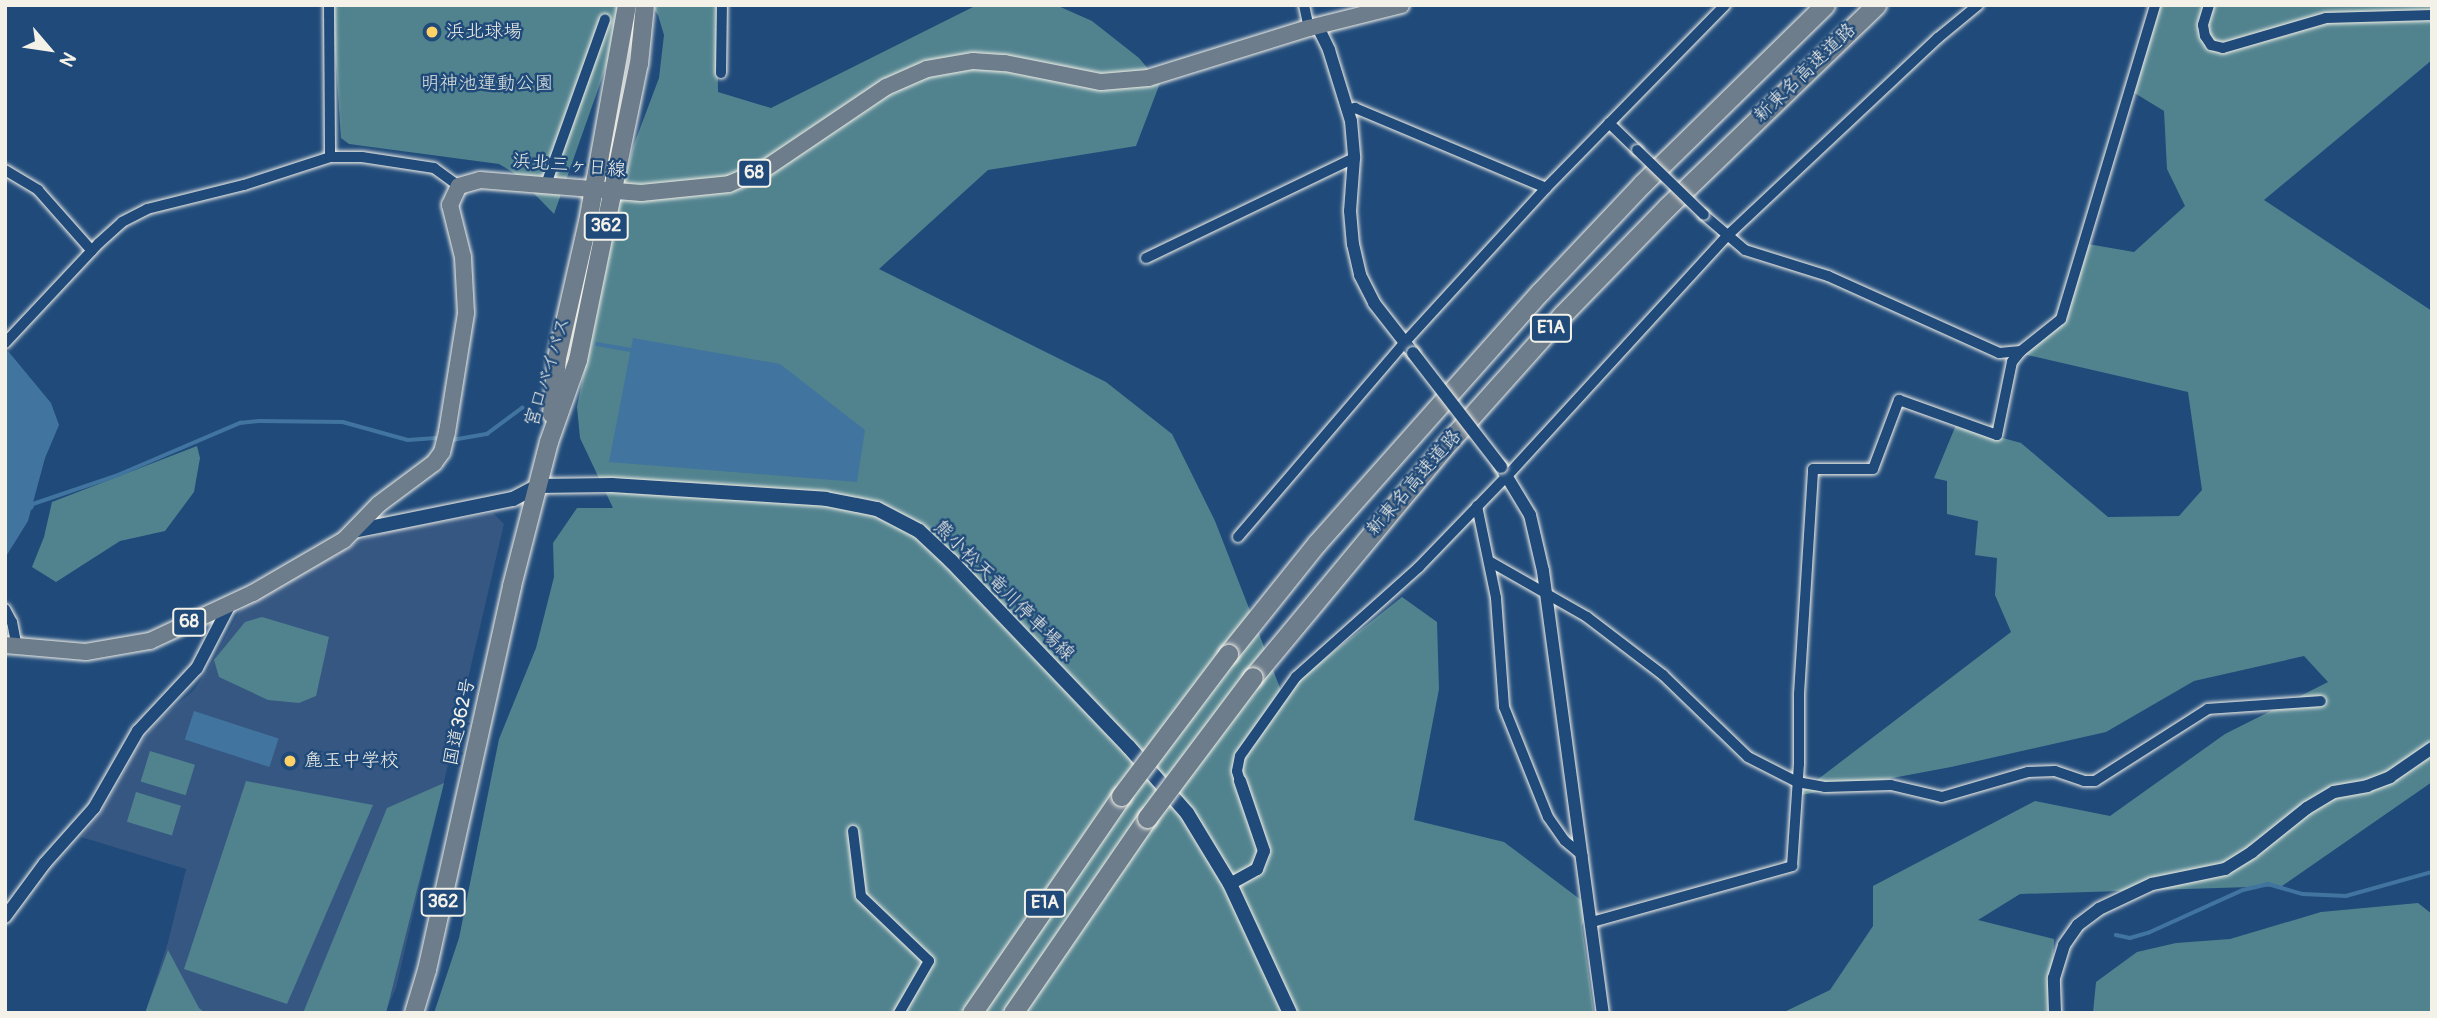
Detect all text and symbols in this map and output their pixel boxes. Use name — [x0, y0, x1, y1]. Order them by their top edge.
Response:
north arrow — [14, 14, 84, 84]
street label: 新東名高速道路 — [1749, 19, 1861, 127]
place label: 浜北球場 — [446, 21, 522, 43]
marker: 浜北球場 — [424, 24, 440, 40]
text: N — [54, 48, 81, 71]
park label: 明神池運動公園 — [421, 73, 553, 95]
street label: 浜北三ヶ日線 — [511, 150, 627, 182]
road number: 68 — [736, 158, 772, 188]
road number: 362 — [583, 211, 629, 240]
street label: 宮口バイパス — [520, 314, 576, 430]
road number: E1A — [1528, 314, 1574, 342]
street label: 新東名高速道路 — [1362, 425, 1466, 541]
street label: 熊小松天竜川停車場線 — [929, 516, 1079, 666]
road number: 68 — [172, 608, 206, 636]
street label: 国道362号 — [440, 676, 480, 768]
place label: 麁玉中学校 — [304, 750, 399, 772]
marker: 麁玉中学校 — [282, 753, 298, 769]
road number: 362 — [420, 888, 466, 917]
road number: E1A — [1022, 888, 1068, 918]

